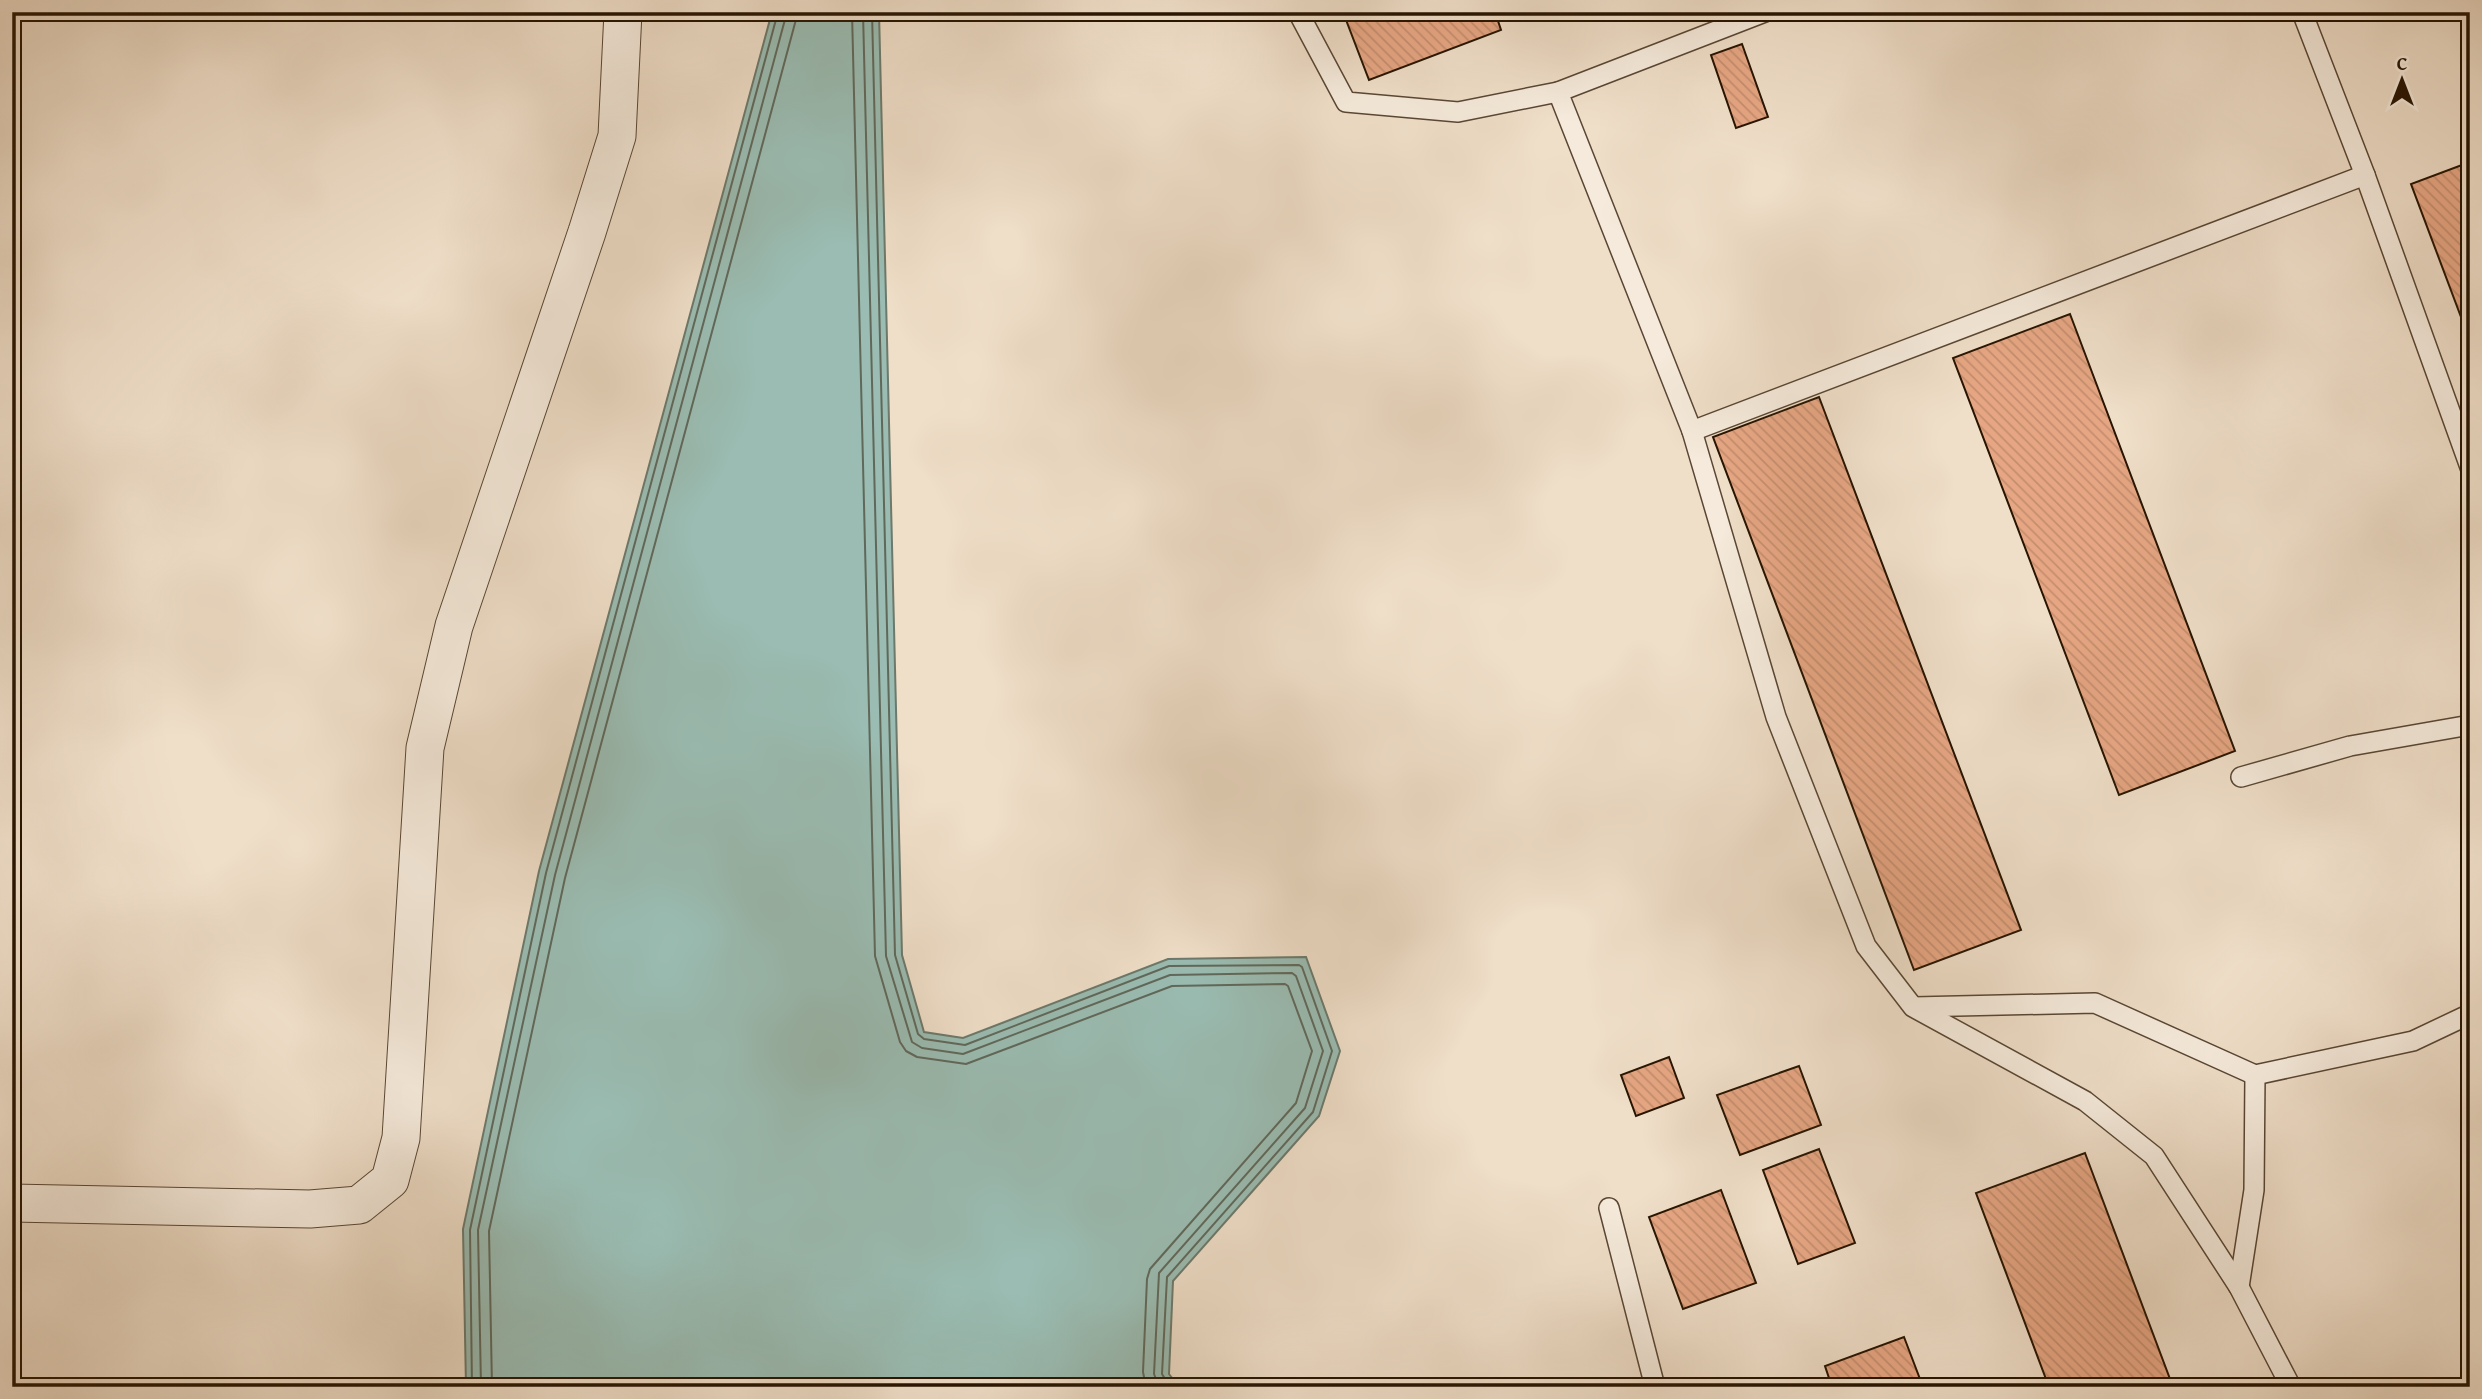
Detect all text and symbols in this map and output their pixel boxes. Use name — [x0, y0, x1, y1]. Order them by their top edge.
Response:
north arrow — [2366, 46, 2436, 116]
text: С — [2397, 49, 2408, 77]

